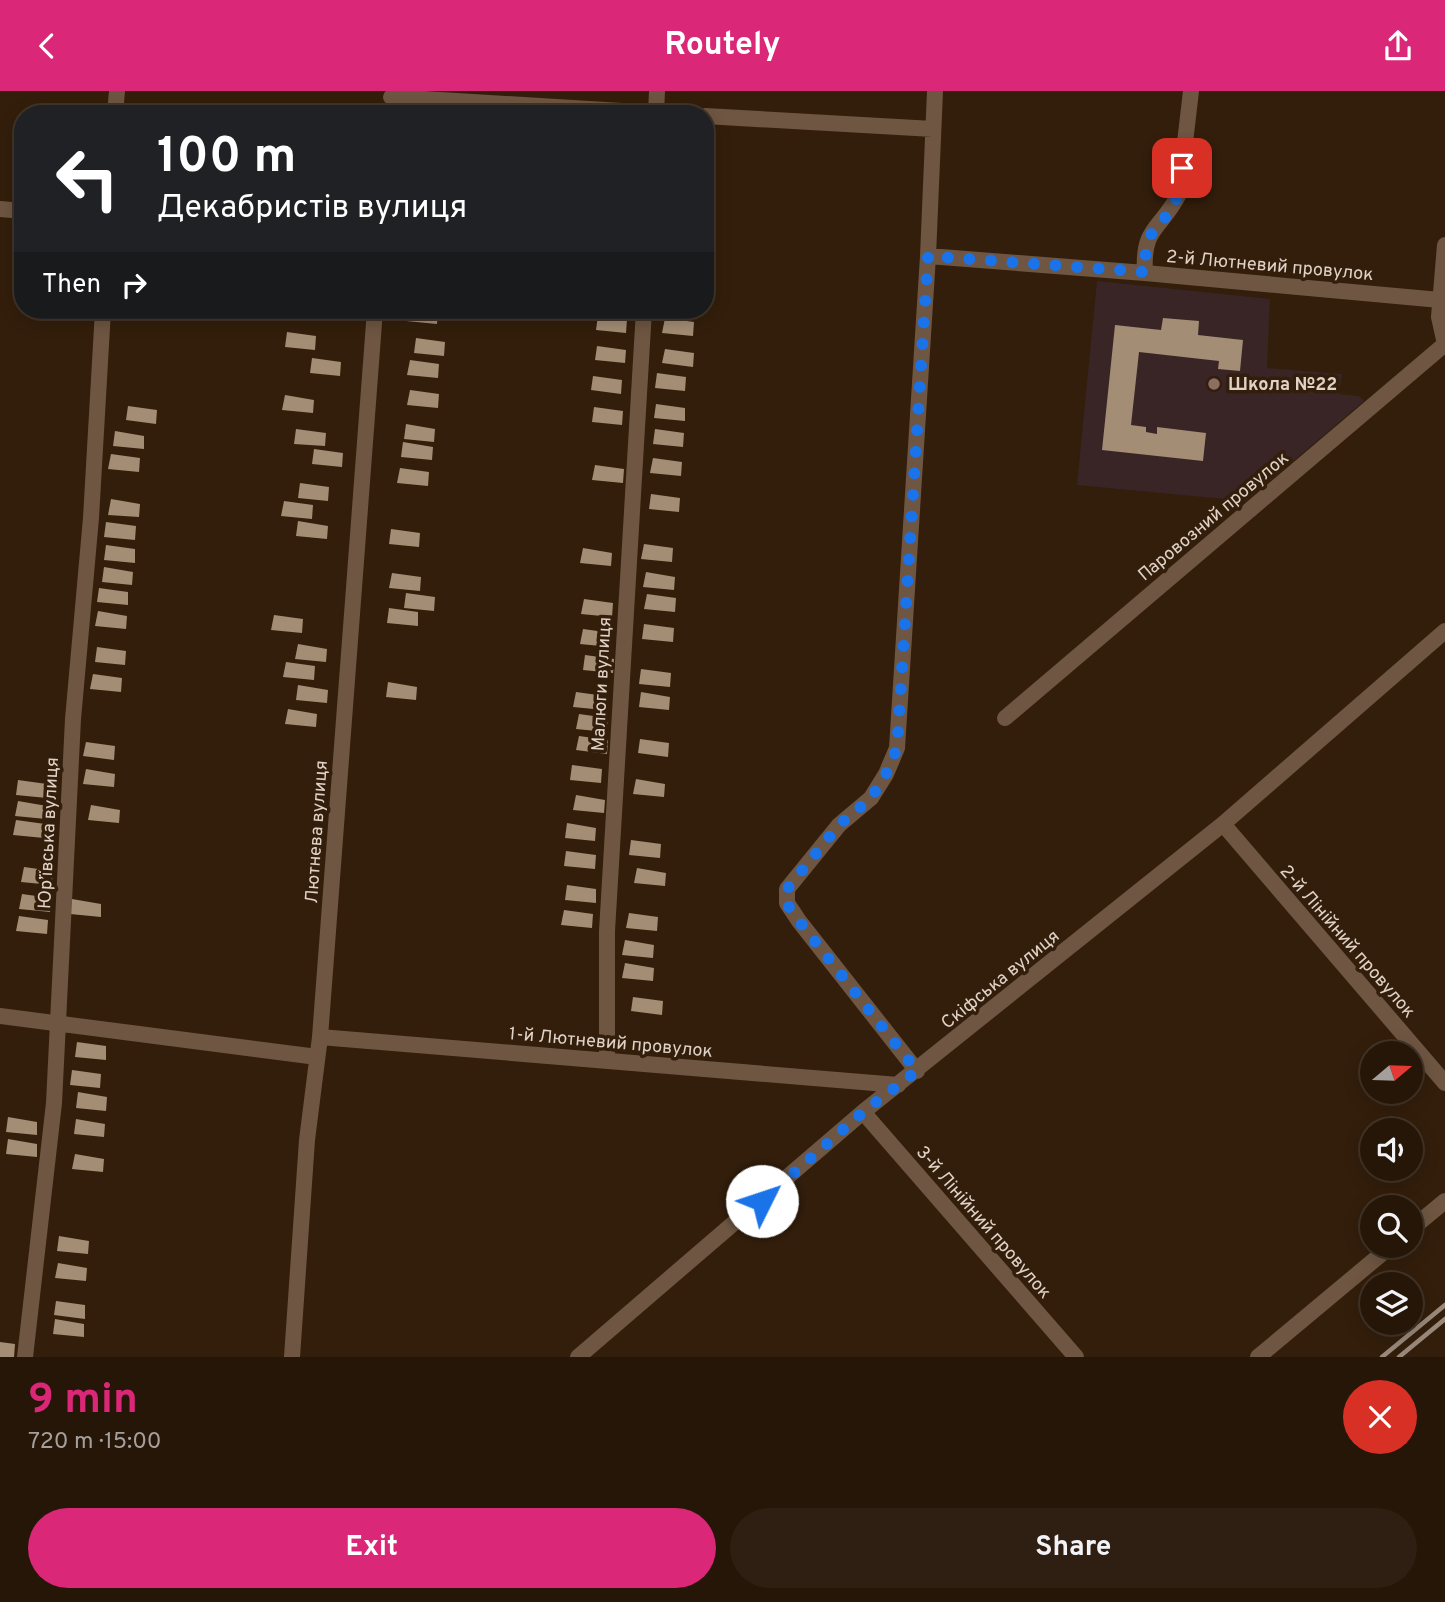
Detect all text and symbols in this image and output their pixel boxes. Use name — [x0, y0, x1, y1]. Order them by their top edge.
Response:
text: Routely — [665, 26, 780, 66]
icon: back — [28, 27, 66, 65]
icon: share — [1379, 27, 1417, 65]
text: 100 m — [157, 128, 296, 190]
icon: left — [42, 133, 133, 224]
pin — [1152, 138, 1212, 198]
icon: arrive — [1163, 149, 1201, 187]
text: Декабристів вулиця — [157, 189, 467, 229]
street label: 2-й Лютневий провулок — [1165, 246, 1374, 287]
icon: right — [115, 266, 153, 304]
text: Then — [42, 269, 101, 302]
place label: Школа №22 — [1228, 374, 1337, 397]
marker: Школа №22 — [1206, 376, 1222, 392]
street label: Паровозний провулок — [1134, 447, 1294, 587]
street label: Малюги вулиця — [587, 616, 617, 752]
street label: Юр’ївська вулиця — [34, 757, 65, 910]
street label: Лютнева вулиця — [301, 760, 334, 905]
street label: 2-й Лінійний провулок — [1274, 861, 1420, 1023]
street label: Скіфська вулиця — [937, 925, 1065, 1035]
street label: 1-й Лютневий провулок — [508, 1023, 714, 1064]
north arrow — [1360, 1041, 1423, 1104]
map controls — [1360, 1041, 1423, 1335]
button: sound — [1360, 1118, 1423, 1181]
street label: 3-й Лінійний провулок — [910, 1142, 1056, 1304]
position arrow — [725, 1164, 799, 1238]
button: search — [1360, 1195, 1423, 1258]
button: layers — [1360, 1272, 1423, 1335]
text: 9 min — [28, 1375, 138, 1428]
button: close — [1343, 1380, 1417, 1454]
text: 720 m · 15:00 — [28, 1428, 162, 1457]
button: Exit — [28, 1508, 716, 1588]
button: Share — [730, 1508, 1417, 1588]

